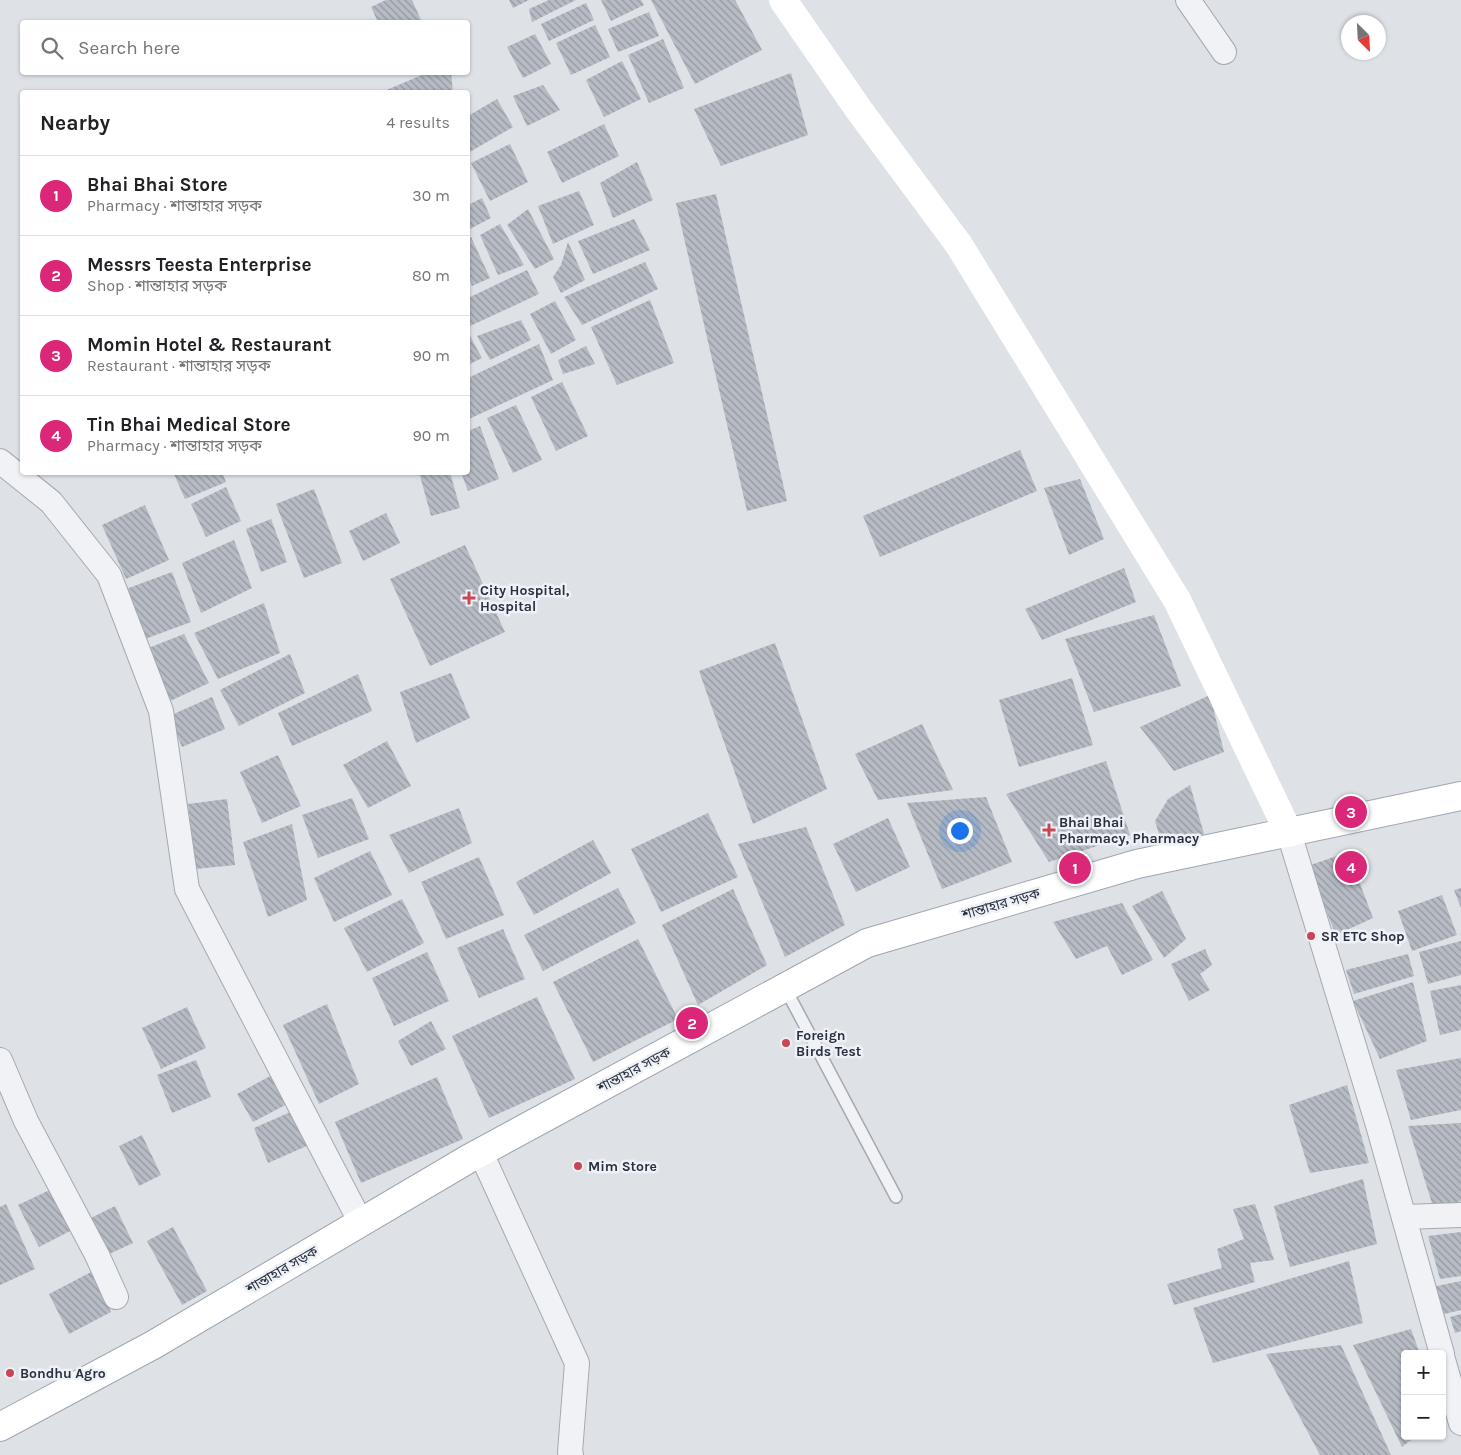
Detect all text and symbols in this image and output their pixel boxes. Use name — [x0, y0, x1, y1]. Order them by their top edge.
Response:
north arrow — [1341, 15, 1386, 60]
search box — [20, 20, 470, 75]
icon: search — [38, 34, 66, 62]
text: Search here — [78, 37, 180, 59]
text: Nearby — [40, 111, 110, 135]
text: 4 results — [386, 113, 450, 132]
text: Bhai Bhai Store — [87, 174, 228, 196]
text: 1 — [53, 186, 59, 205]
text: 30 m — [412, 186, 450, 205]
text: Pharmacy · শান্তাহার সড়ক — [87, 196, 262, 215]
text: Messrs Teesta Enterprise — [87, 254, 312, 276]
text: 2 — [51, 266, 61, 285]
text: 80 m — [412, 266, 450, 285]
text: Shop · শান্তাহার সড়ক — [87, 276, 227, 295]
text: Momin Hotel & Restaurant — [87, 334, 331, 356]
text: 3 — [51, 346, 61, 365]
text: 90 m — [412, 346, 450, 365]
text: Restaurant · শান্তাহার সড়ক — [87, 356, 271, 375]
text: Tin Bhai Medical Store — [87, 414, 291, 436]
text: 4 — [51, 426, 61, 445]
text: 90 m — [412, 426, 450, 445]
text: Pharmacy · শান্তাহার সড়ক — [87, 436, 262, 455]
place label: City Hospital, Hospital — [480, 582, 570, 615]
marker: City Hospital, Hospital — [462, 591, 476, 605]
pin: 3 — [1335, 793, 1367, 831]
place label: Bhai Bhai Pharmacy, Pharmacy — [1059, 814, 1199, 847]
your location — [947, 818, 973, 844]
marker: Bhai Bhai Pharmacy, Pharmacy — [1043, 824, 1055, 836]
pin: 4 — [1335, 848, 1367, 886]
pin: 1 — [1059, 849, 1091, 887]
street label: শান্তাহার সড়ক — [959, 885, 1043, 924]
place label: SR ETC Shop — [1321, 928, 1405, 945]
marker: SR ETC Shop — [1305, 930, 1317, 942]
pin: 2 — [676, 1004, 708, 1042]
place label: Foreign Birds Test — [796, 1027, 862, 1060]
marker: Foreign Birds Test — [780, 1037, 792, 1049]
street label: শান্তাহার সড়ক — [594, 1043, 674, 1097]
place label: Mim Store — [588, 1158, 657, 1175]
marker: Mim Store — [572, 1160, 584, 1172]
street label: শান্তাহার সড়ক — [242, 1242, 322, 1298]
map controls — [1401, 1350, 1446, 1440]
button: + — [1401, 1350, 1446, 1395]
place label: Bondhu Agro — [20, 1365, 106, 1382]
marker: Bondhu Agro — [4, 1367, 16, 1379]
button: − — [1401, 1395, 1446, 1440]

